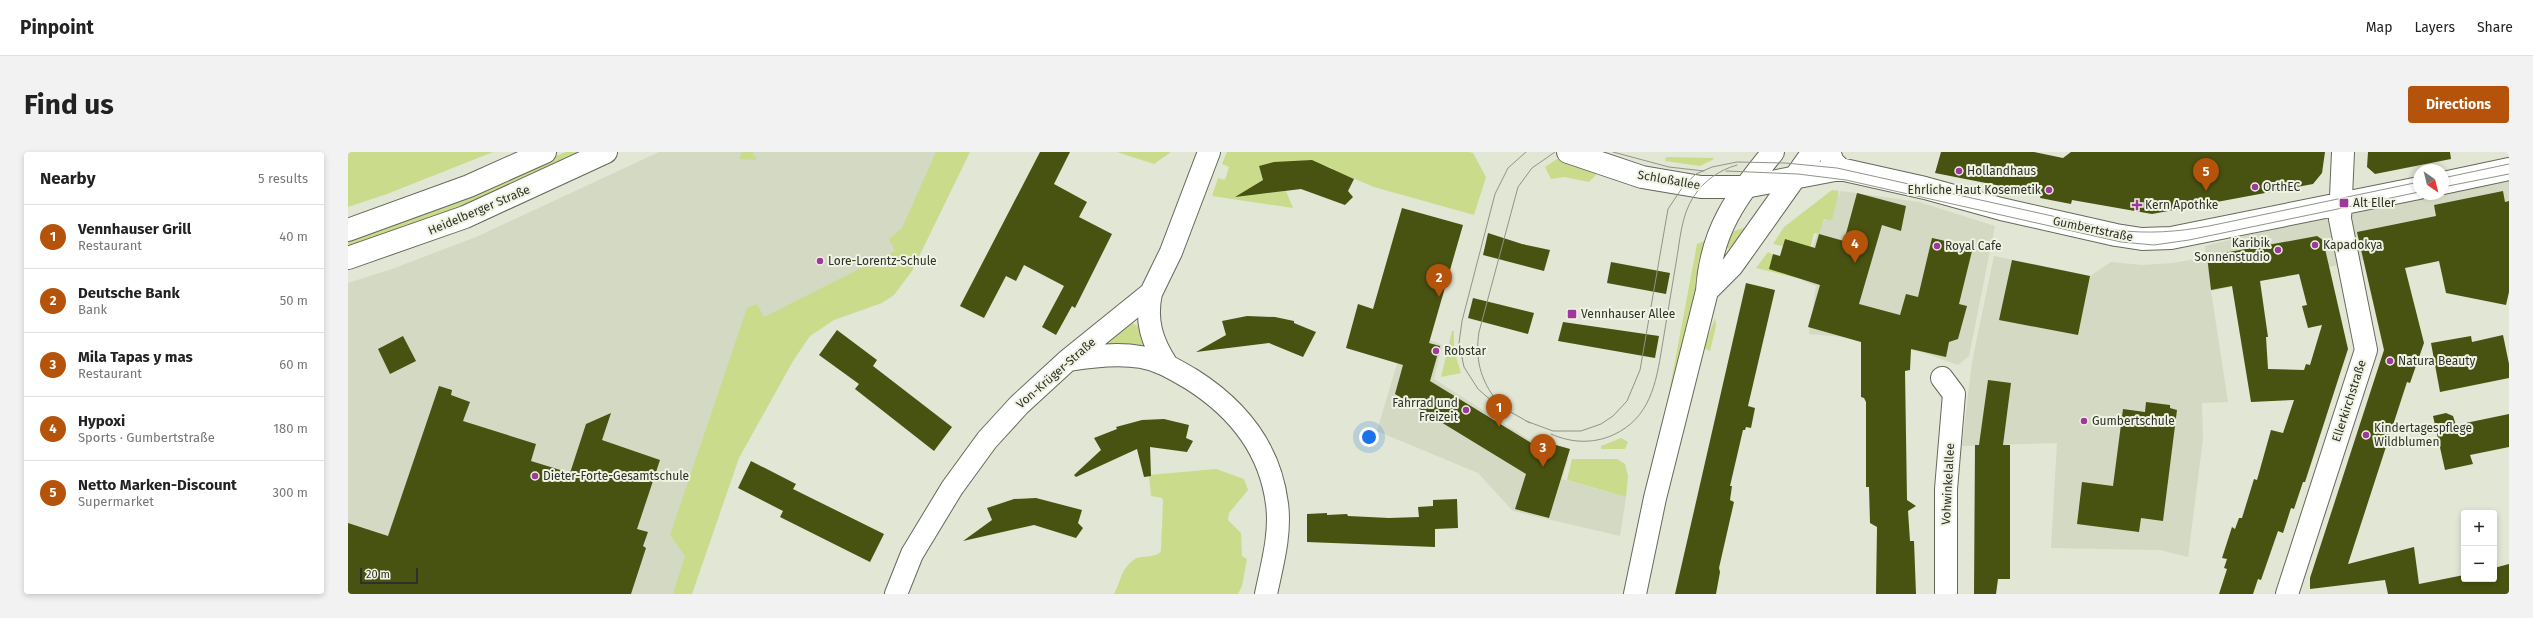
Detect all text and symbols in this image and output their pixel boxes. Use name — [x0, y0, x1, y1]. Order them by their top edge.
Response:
text: Pinpoint — [20, 16, 94, 39]
text: Map — [2366, 19, 2392, 36]
text: Layers — [2414, 19, 2455, 36]
text: Share — [2477, 19, 2513, 36]
button: Directions — [2408, 86, 2509, 123]
text: Find us — [24, 88, 114, 121]
pin: 5 — [2193, 158, 2219, 191]
place label: Hollandhaus — [1967, 164, 2036, 178]
north arrow — [2413, 164, 2449, 200]
marker: Hollandhaus — [1954, 166, 1964, 176]
text: Nearby — [40, 168, 95, 189]
street label: Schloßallee — [1637, 168, 1701, 192]
text: 5 results — [258, 171, 308, 186]
place label: OrthEC — [2263, 180, 2301, 194]
street label: Heidelberger Straße — [426, 182, 532, 238]
marker: OrthEC — [2250, 182, 2260, 192]
place label: Ehrliche Haut Kosemetik — [1908, 183, 2042, 197]
marker: Ehrliche Haut Kosemetik — [2044, 185, 2054, 195]
place label: Alt Eller — [2353, 196, 2396, 210]
marker: Alt Eller — [2338, 197, 2350, 209]
place label: Kern Apothke — [2145, 198, 2218, 212]
marker: Kern Apothke — [2132, 200, 2142, 210]
street label: Gumbertstraße — [2052, 214, 2134, 244]
text: Vennhauser Grill — [78, 220, 191, 238]
text: 1 — [50, 229, 56, 244]
text: 40 m — [279, 229, 308, 244]
pin: 4 — [1842, 230, 1868, 263]
place label: Karibik Sonnenstudio — [2194, 236, 2271, 264]
text: Restaurant — [78, 238, 142, 253]
place label: Kapadokya — [2323, 238, 2383, 252]
place label: Royal Cafe — [1945, 239, 2001, 253]
marker: Kapadokya — [2310, 240, 2320, 250]
marker: Royal Cafe — [1932, 241, 1942, 251]
marker: Karibik Sonnenstudio — [2273, 245, 2283, 255]
place label: Lore-Lorentz-Schule — [828, 254, 937, 268]
marker: Lore-Lorentz-Schule — [815, 256, 825, 266]
pin: 2 — [1426, 264, 1452, 297]
text: Deutsche Bank — [78, 284, 180, 302]
text: 2 — [50, 293, 56, 308]
text: 50 m — [280, 293, 308, 308]
text: Bank — [78, 302, 107, 317]
place label: Vennhauser Allee — [1581, 307, 1675, 321]
marker: Vennhauser Allee — [1566, 308, 1578, 320]
street label: Von-Krüger-Straße — [1014, 335, 1098, 411]
place label: Robstar — [1444, 344, 1487, 358]
marker: Robstar — [1431, 346, 1441, 356]
text: Mila Tapas y mas — [78, 348, 193, 366]
place label: Natura Beauty — [2398, 354, 2475, 368]
marker: Natura Beauty — [2385, 356, 2395, 366]
text: 3 — [50, 357, 56, 372]
text: 60 m — [279, 357, 308, 372]
street label: Ellerkirchstraße — [2329, 358, 2369, 444]
text: Restaurant — [78, 366, 142, 381]
pin: 1 — [1486, 394, 1512, 427]
place label: Fahrrad und Freizeit — [1392, 396, 1459, 424]
marker: Fahrrad und Freizeit — [1461, 405, 1471, 415]
text: Hypoxi — [78, 412, 125, 430]
place label: Gumbertschule — [2092, 414, 2175, 428]
marker: Gumbertschule — [2079, 416, 2089, 426]
text: 4 — [49, 421, 57, 436]
text: 180 m — [273, 421, 308, 436]
place label: Kindertagespflege Wildblumen — [2374, 421, 2472, 449]
your location — [1359, 427, 1379, 447]
text: Sports · Gumbertstraße — [78, 430, 215, 445]
marker: Kindertagespflege Wildblumen — [2361, 430, 2371, 440]
pin: 3 — [1530, 434, 1556, 467]
street label: Vohwinkelallee — [1939, 443, 1957, 525]
place label: Dieter-Forte-Gesamtschule — [543, 469, 689, 483]
marker: Dieter-Forte-Gesamtschule — [530, 471, 540, 481]
text: Netto Marken-Discount — [78, 476, 237, 494]
text: 5 — [50, 485, 56, 500]
text: 300 m — [272, 485, 308, 500]
text: Supermarket — [78, 494, 154, 509]
map controls — [2461, 510, 2497, 582]
button: + — [2461, 510, 2497, 546]
button: − — [2461, 546, 2497, 582]
scale bar — [360, 566, 418, 585]
text: 20 m — [366, 568, 390, 581]

